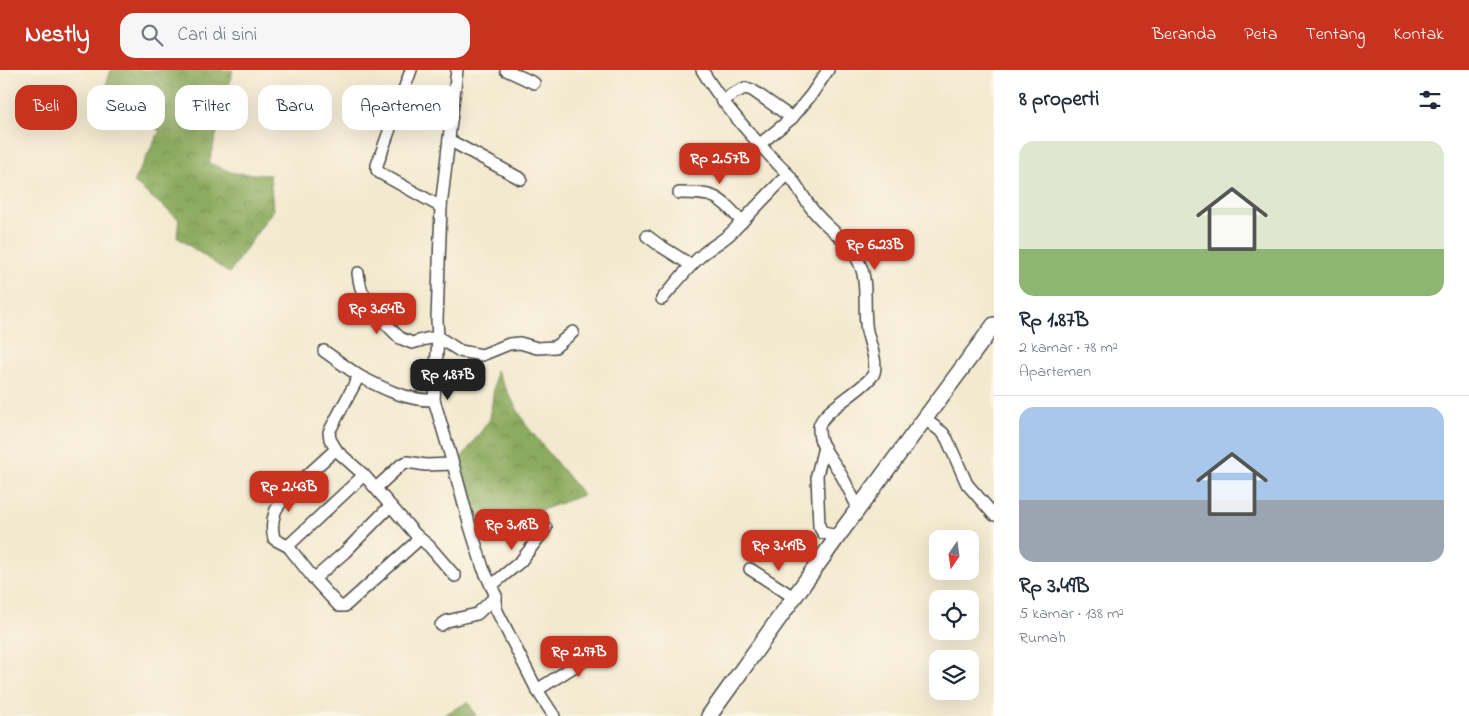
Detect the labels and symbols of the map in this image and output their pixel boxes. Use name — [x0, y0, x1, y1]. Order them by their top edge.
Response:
pin: Rp 2.57B — [668, 142, 772, 185]
pin: Rp 6.23B — [823, 228, 927, 271]
pin: Rp 3.64B — [325, 292, 429, 335]
pin: Rp 1.87B — [396, 358, 500, 401]
pin: Rp 2.43B — [237, 470, 341, 513]
pin: Rp 3.18B — [460, 508, 564, 551]
pin: Rp 3.49B — [727, 530, 831, 572]
north arrow — [929, 530, 979, 580]
pin: Rp 2.97B — [527, 636, 631, 678]

